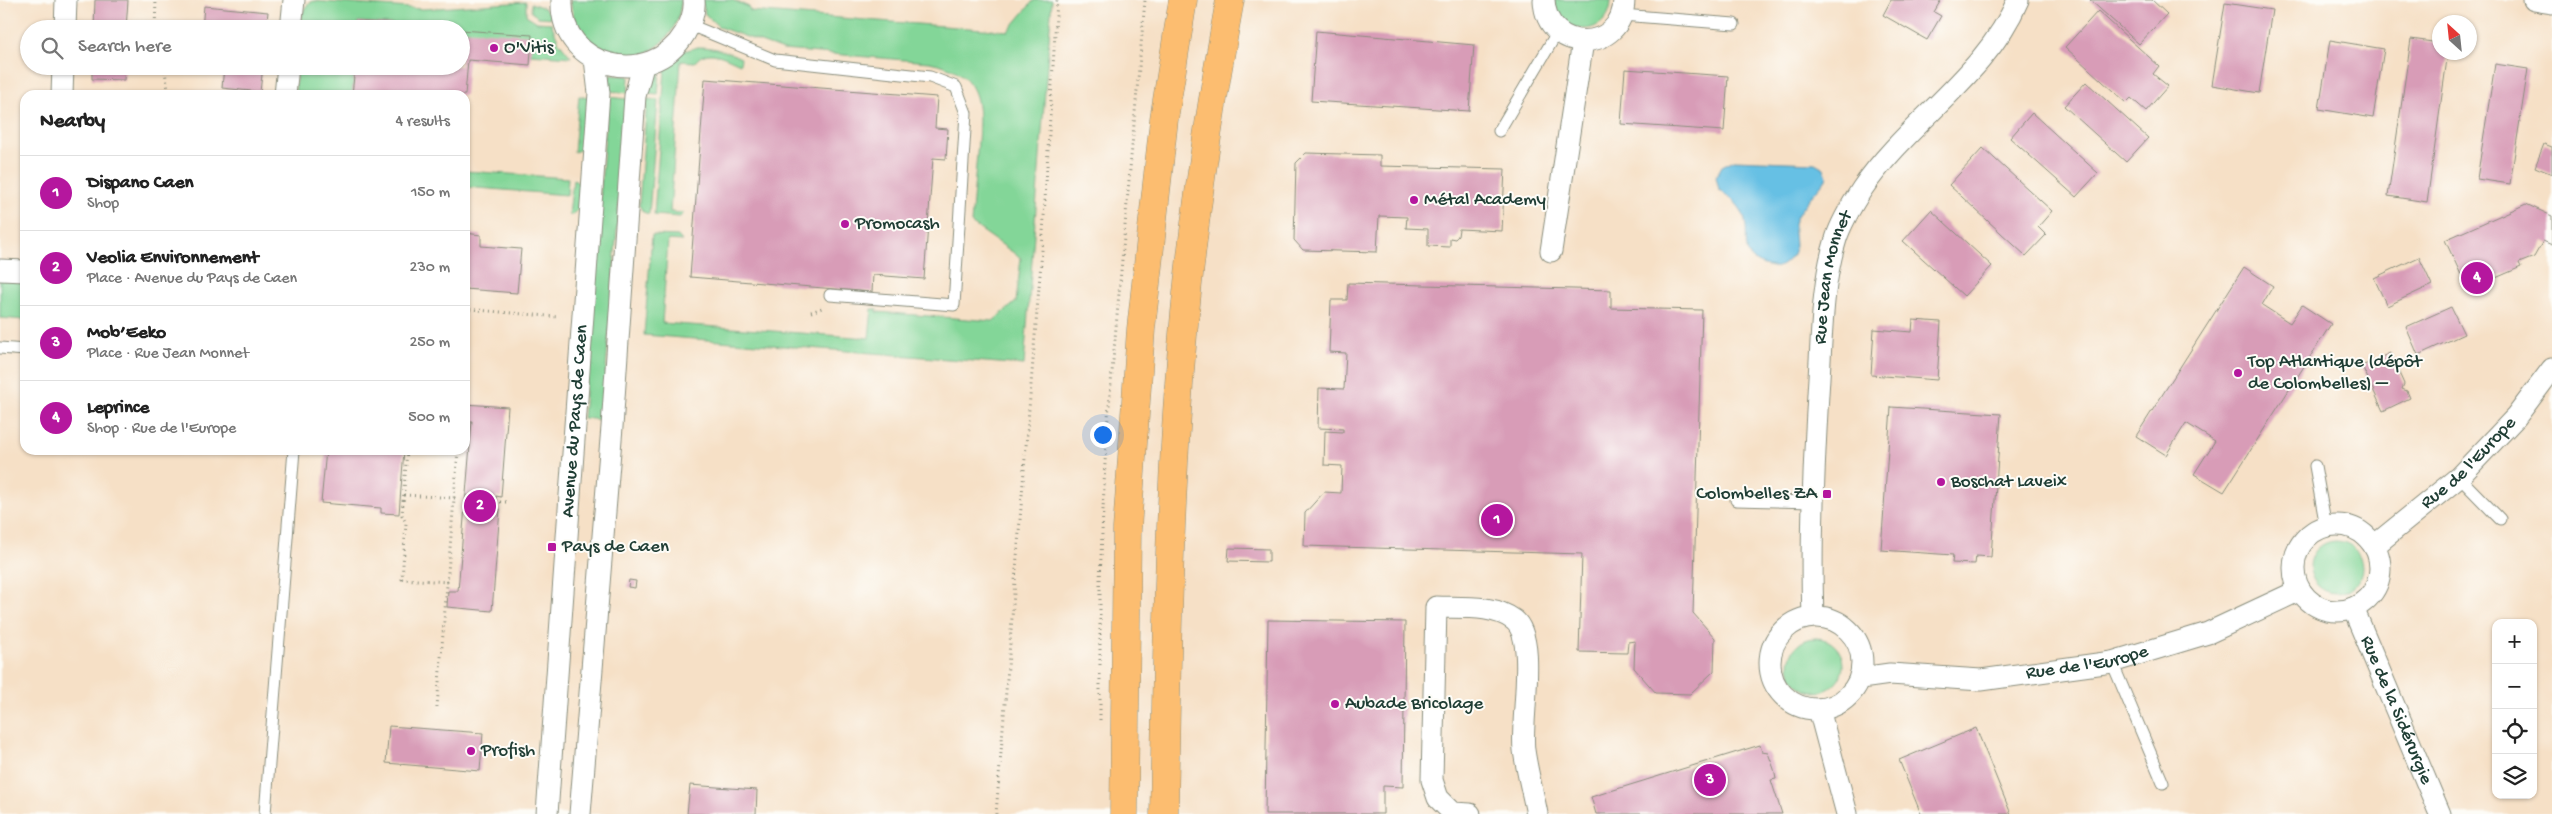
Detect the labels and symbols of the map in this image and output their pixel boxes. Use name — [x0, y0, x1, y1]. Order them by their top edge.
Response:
north arrow — [2432, 15, 2477, 60]
place label: O'Vitis — [504, 37, 555, 60]
marker: O'Vitis — [488, 42, 500, 54]
place label: Métal Academy — [1424, 189, 1547, 212]
marker: Métal Academy — [1408, 194, 1420, 206]
street label: Rue Jean Monnet — [1809, 205, 1859, 345]
place label: Promocash — [854, 213, 940, 236]
marker: Promocash — [839, 218, 851, 230]
pin: 4 — [2461, 259, 2493, 297]
street label: Avenue du Pays de Caen — [557, 324, 594, 518]
place label: Top Atlantique (dépôt de Colombelles) – — [2247, 351, 2424, 396]
marker: Top Atlantique (dépôt de Colombelles) – — [2232, 367, 2244, 379]
street label: Rue de l'Europe — [2416, 412, 2522, 515]
your location — [1090, 422, 1116, 448]
place label: Boschat Laveix — [1950, 471, 2067, 494]
marker: Boschat Laveix — [1935, 476, 1947, 488]
place label: Colombelles ZA — [1696, 483, 1819, 506]
pin: 2 — [464, 487, 496, 525]
marker: Colombelles ZA — [1821, 488, 1833, 500]
pin: 1 — [1481, 501, 1513, 539]
place label: Pays de Caen — [561, 536, 669, 559]
marker: Pays de Caen — [546, 541, 558, 553]
street label: Rue de la Sidérurgie — [2355, 633, 2438, 788]
street label: Rue de l'Europe — [2024, 640, 2151, 685]
place label: Aubade Bricolage — [1345, 693, 1484, 716]
marker: Aubade Bricolage — [1329, 698, 1341, 710]
place label: Profish — [480, 740, 535, 763]
marker: Profish — [465, 745, 477, 757]
pin: 3 — [1694, 761, 1726, 799]

